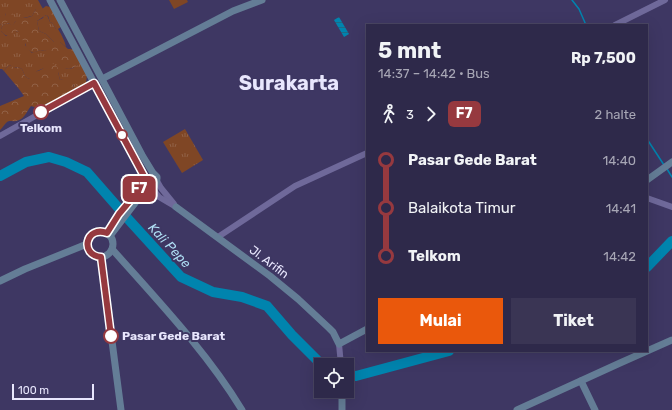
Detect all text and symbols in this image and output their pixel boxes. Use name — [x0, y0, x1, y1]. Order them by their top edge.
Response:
text: 5 mnt — [378, 37, 441, 64]
text: Rp 7,500 — [571, 49, 636, 67]
text: 14:37 – 14:42 · Bus — [378, 66, 490, 81]
district label: Surakarta — [239, 71, 339, 95]
icon: walk — [378, 103, 400, 125]
icon: forward — [420, 103, 442, 125]
marker: Telkom — [33, 104, 49, 120]
text: F7 — [456, 105, 473, 122]
text: 3 — [406, 107, 414, 122]
text: 2 halte — [595, 107, 636, 122]
place label: Telkom — [20, 121, 62, 135]
unlabelled marker — [116, 129, 128, 141]
text: Pasar Gede Barat — [408, 151, 537, 169]
text: 14:40 — [603, 153, 636, 168]
line badge: F7 — [121, 176, 157, 202]
text: F7 — [131, 180, 147, 197]
text: Balaikota Timur — [408, 199, 516, 217]
text: 14:41 — [606, 201, 636, 216]
water label: Kali Pepe — [145, 220, 194, 271]
street label: Jl. Arifin — [247, 243, 291, 281]
text: Telkom — [408, 247, 461, 265]
text: 14:42 — [603, 249, 636, 264]
button: Mulai — [378, 298, 503, 344]
button: Tiket — [511, 298, 636, 344]
marker: Pasar Gede Barat — [103, 328, 119, 344]
place label: Pasar Gede Barat — [122, 329, 225, 343]
map controls — [314, 358, 354, 398]
button: locate — [314, 358, 354, 398]
scale bar — [12, 382, 94, 401]
text: 100 m — [18, 384, 49, 397]

